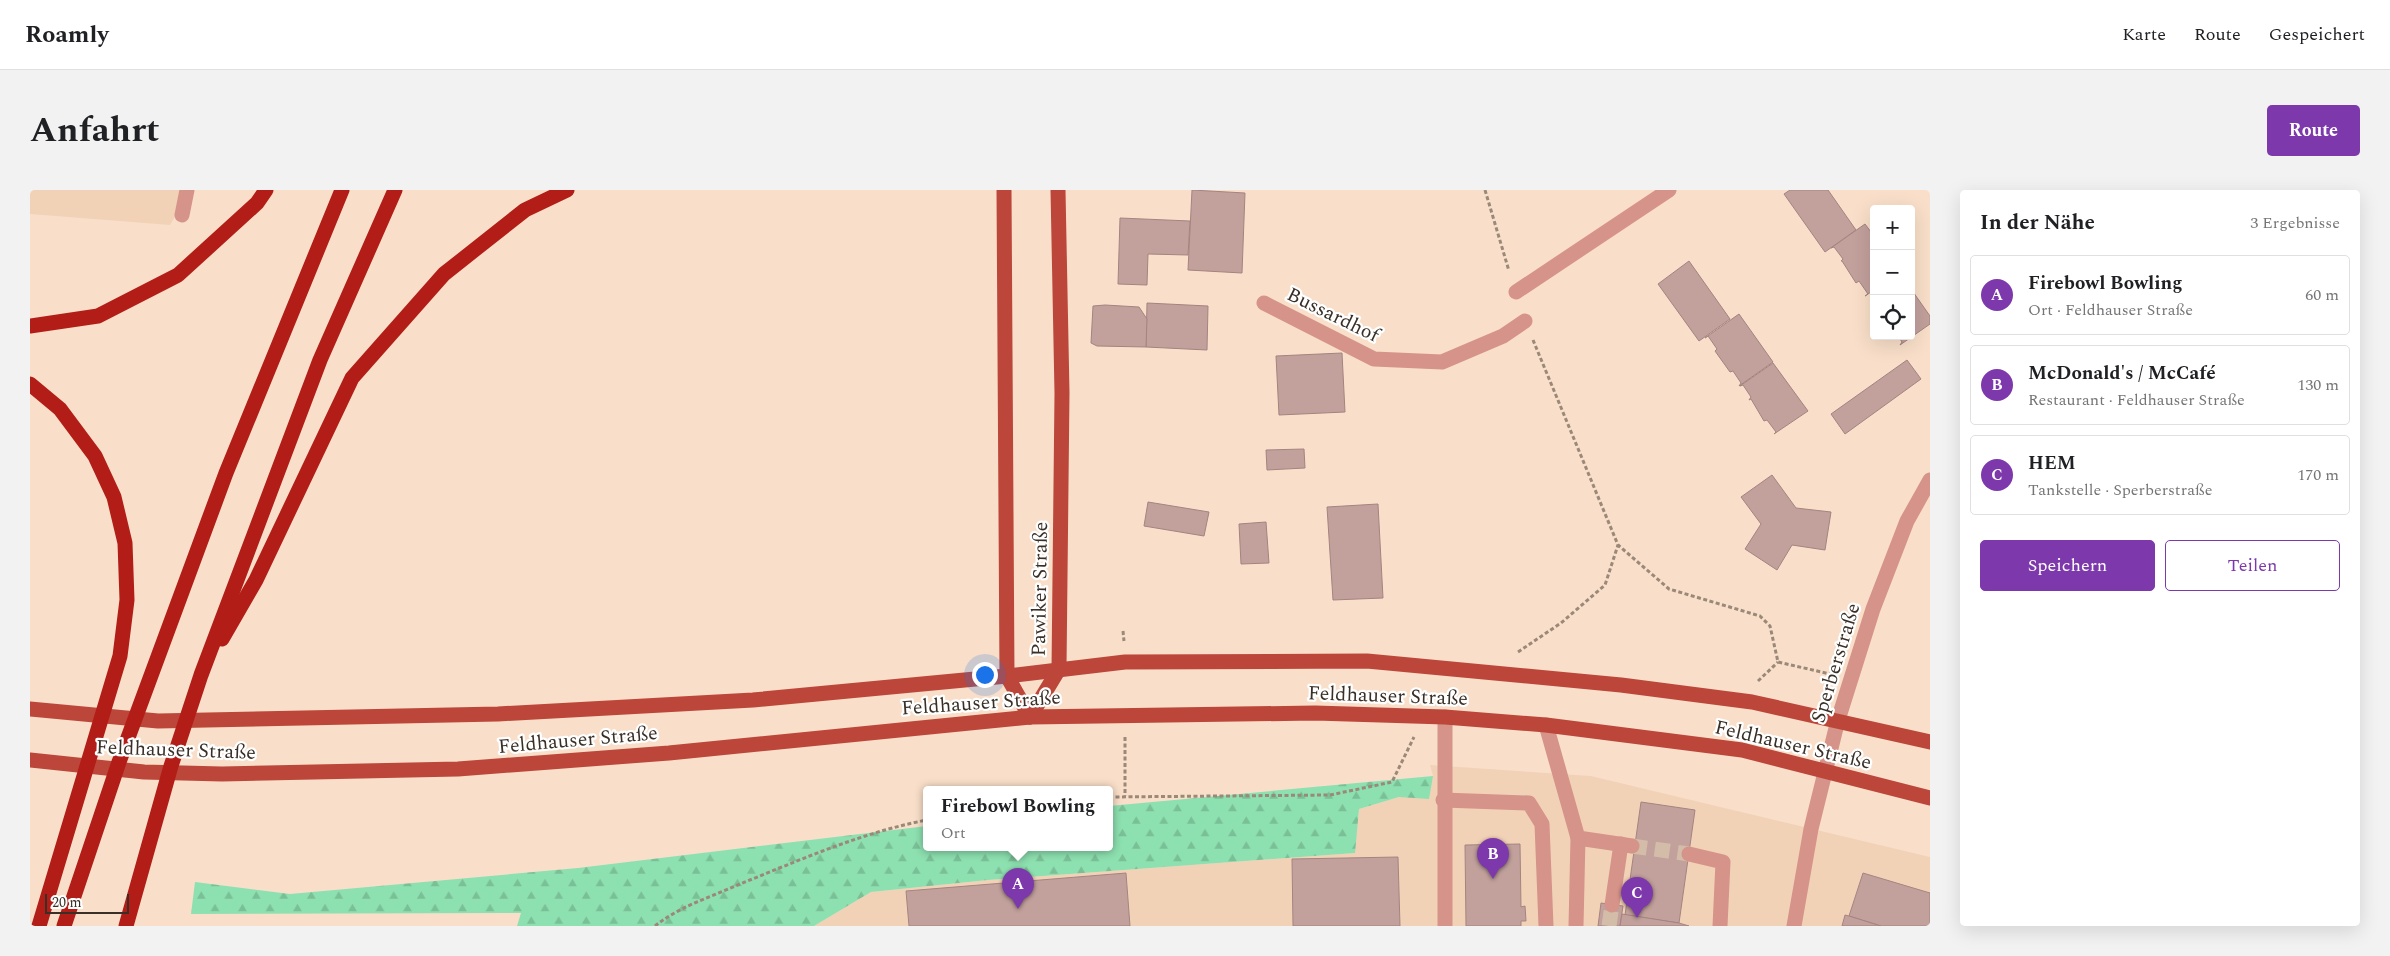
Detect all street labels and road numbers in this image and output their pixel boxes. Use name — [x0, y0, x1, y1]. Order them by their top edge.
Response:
street label: Bussardhof — [1282, 280, 1386, 351]
street label: Pawiker Straße — [1024, 521, 1056, 657]
street label: Sperberstraße — [1804, 599, 1868, 727]
street label: Feldhauser Straße — [1308, 678, 1468, 714]
street label: Feldhauser Straße — [900, 682, 1062, 724]
street label: Feldhauser Straße — [1712, 712, 1874, 778]
street label: Feldhauser Straße — [497, 718, 659, 762]
street label: Feldhauser Straße — [96, 732, 256, 768]

